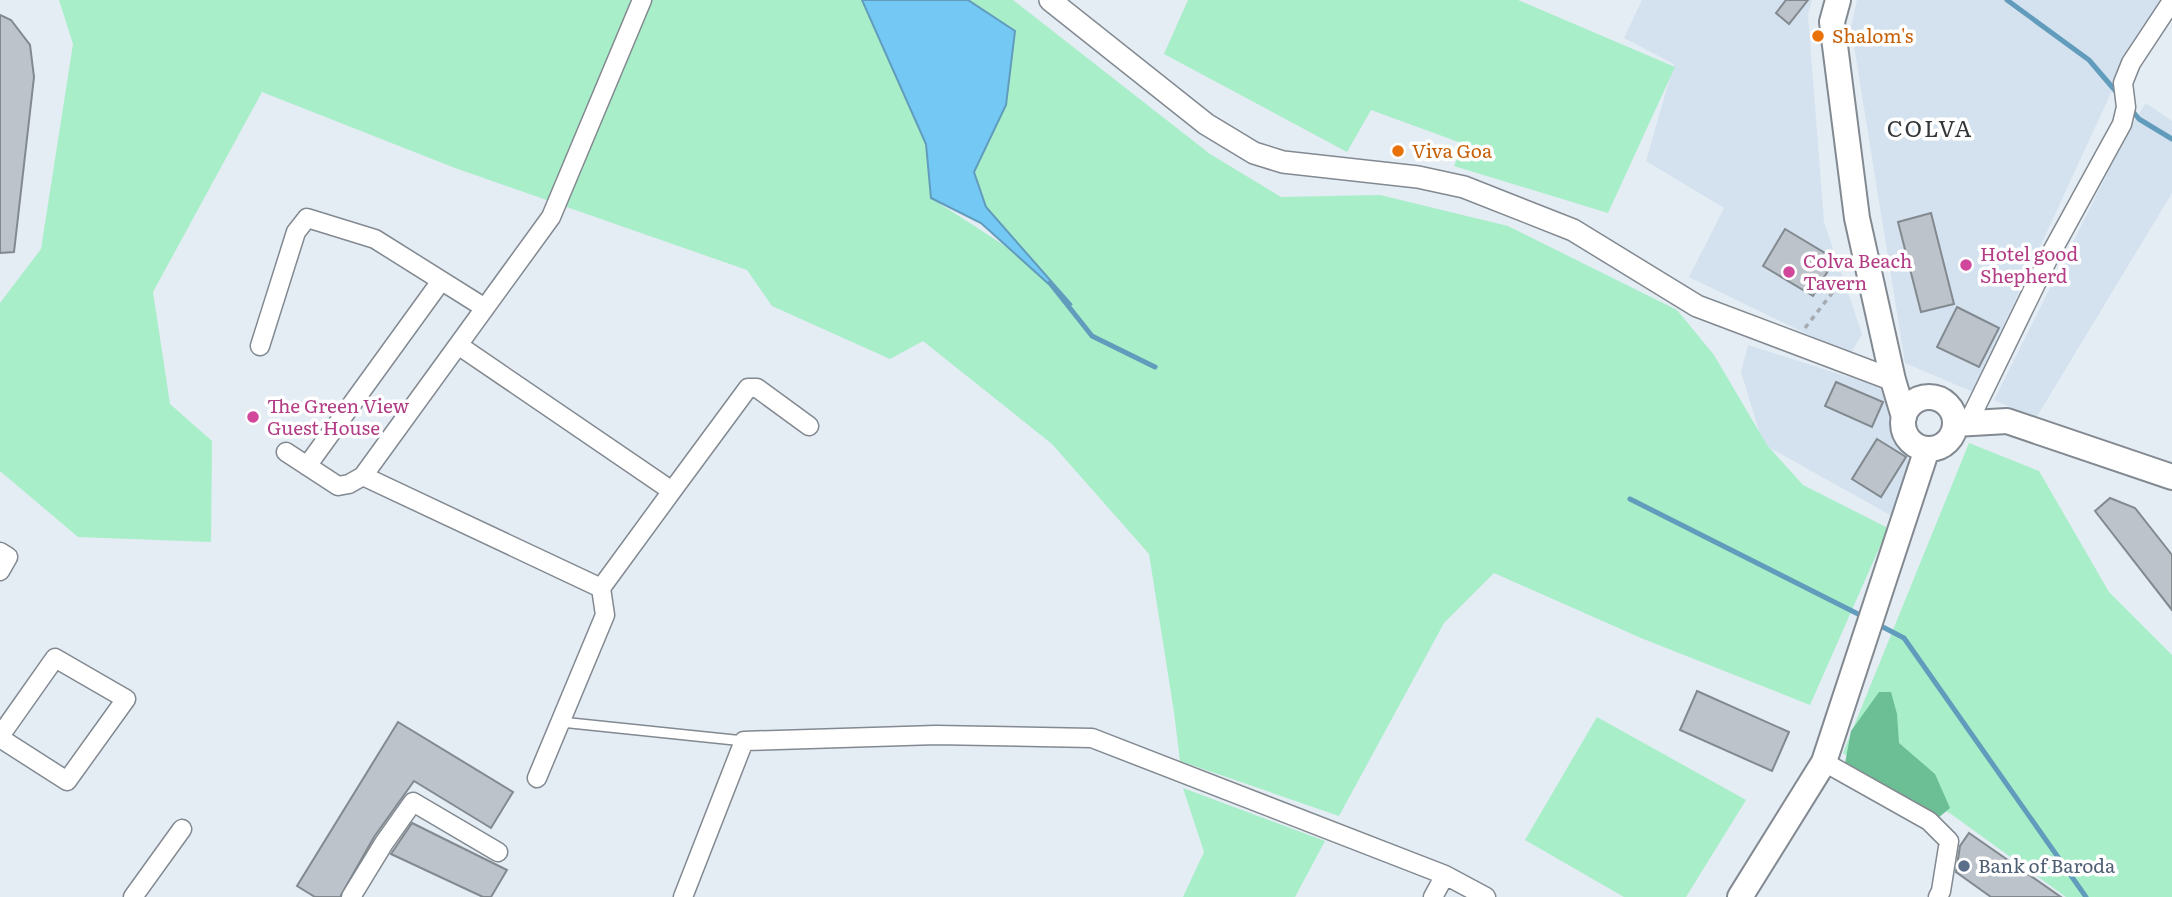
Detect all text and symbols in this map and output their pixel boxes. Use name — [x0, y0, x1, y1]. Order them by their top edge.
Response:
place label: Shalom's — [1832, 21, 1914, 49]
marker: Shalom's — [1810, 28, 1826, 44]
district label: COLVA — [1887, 110, 1973, 144]
place label: Viva Goa — [1412, 136, 1493, 164]
marker: Viva Goa — [1390, 143, 1406, 159]
place label: Hotel good Shepherd — [1980, 239, 2078, 289]
place label: Colva Beach Tavern — [1803, 246, 1912, 296]
marker: Hotel good Shepherd — [1958, 257, 1974, 273]
marker: Colva Beach Tavern — [1781, 264, 1797, 280]
place label: The Green View Guest House — [267, 391, 410, 441]
marker: The Green View Guest House — [245, 409, 261, 425]
place label: Bank of Baroda — [1978, 851, 2116, 879]
marker: Bank of Baroda — [1956, 858, 1972, 874]

